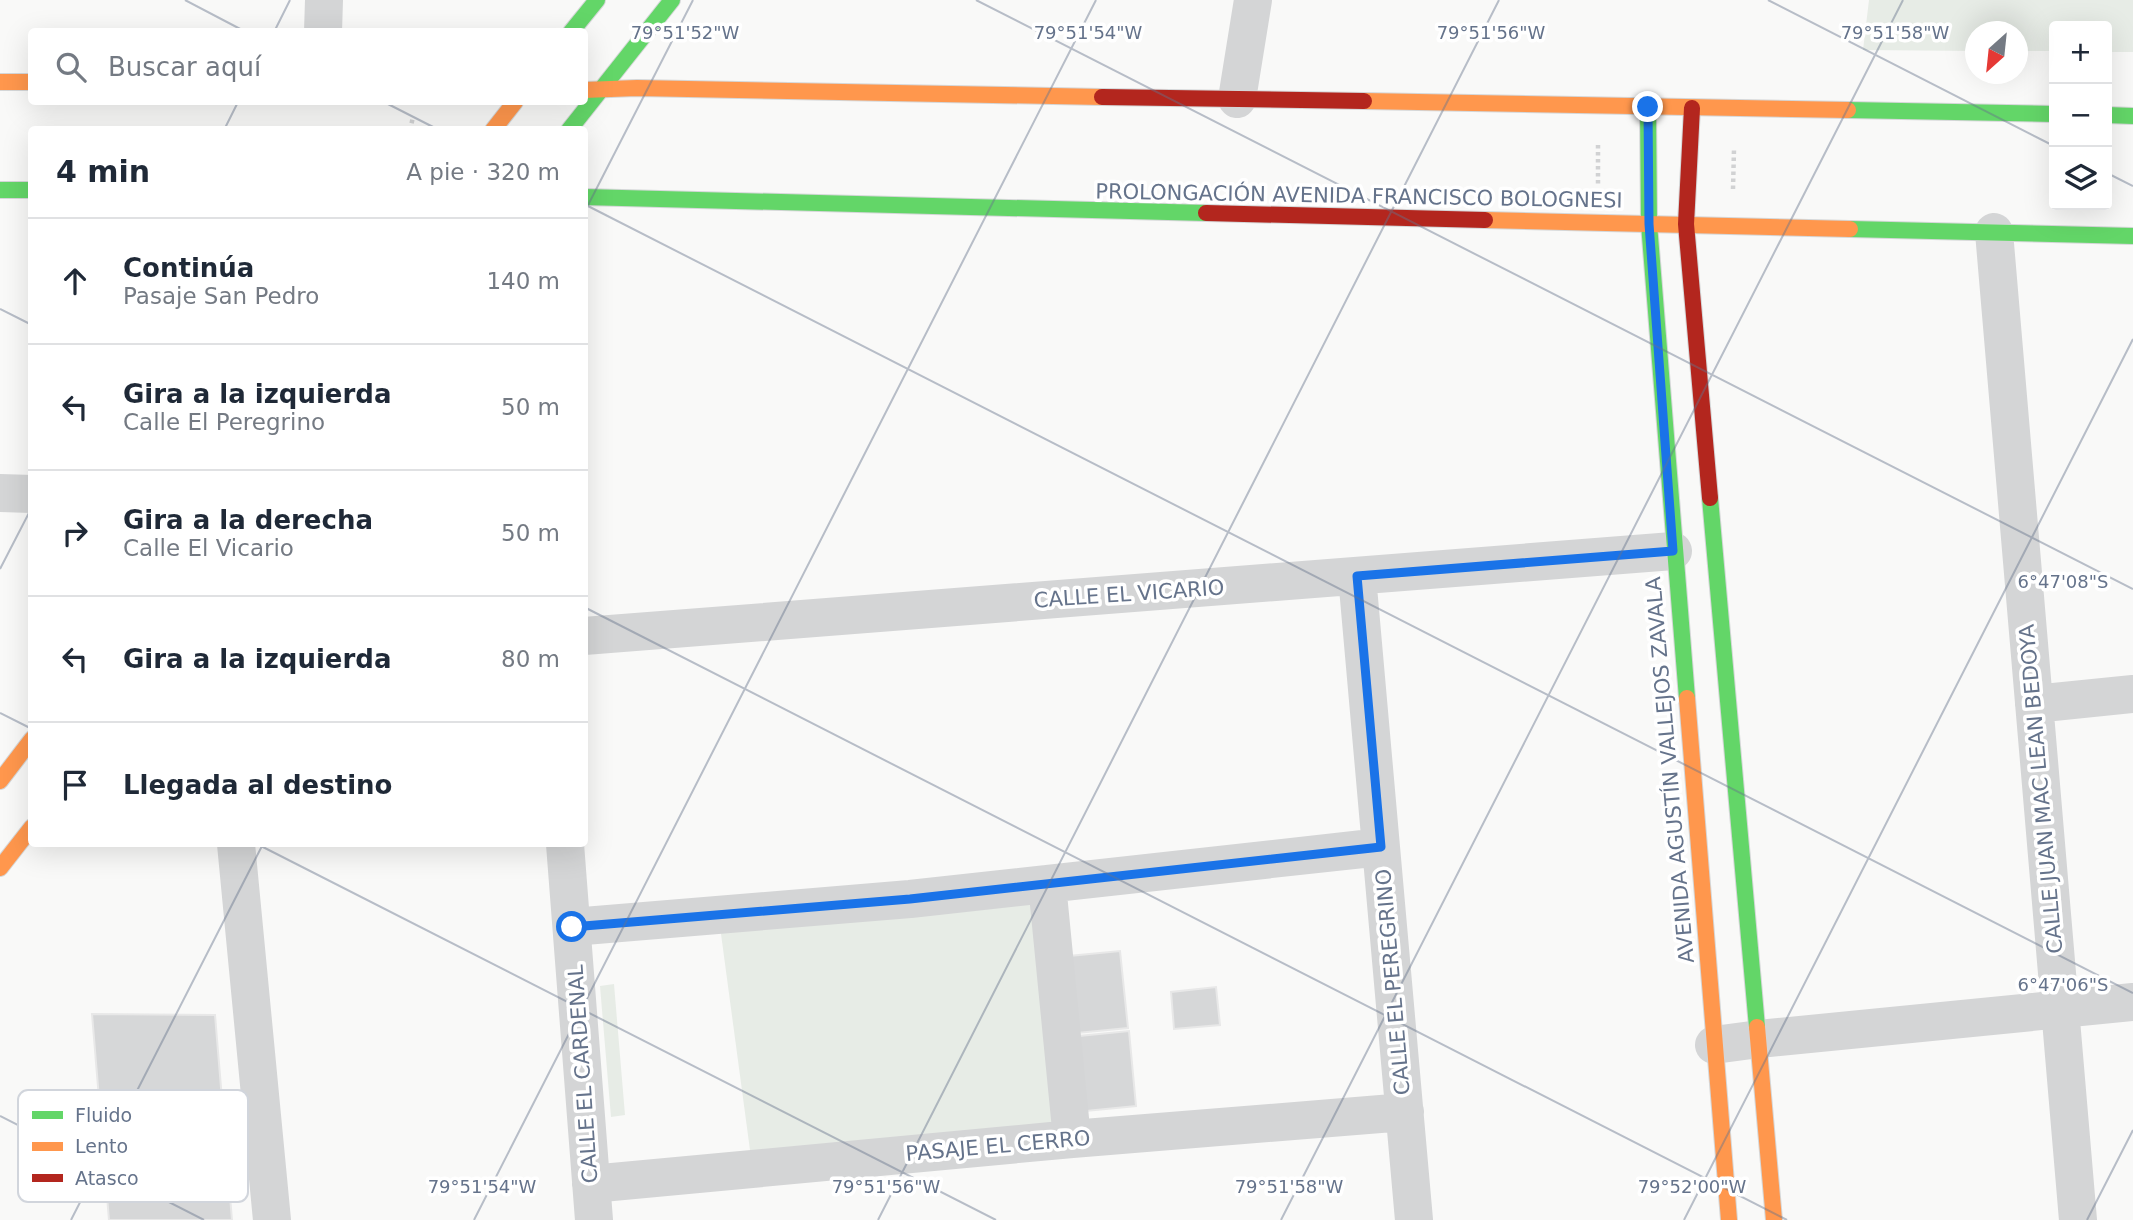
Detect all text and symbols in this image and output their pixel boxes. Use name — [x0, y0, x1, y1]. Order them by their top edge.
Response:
north arrow — [1965, 21, 2028, 84]
map controls — [2049, 21, 2112, 210]
button: + — [2049, 21, 2112, 84]
text: 79°51'52"W — [631, 22, 740, 43]
text: 79°51'54"W — [1034, 22, 1143, 43]
text: 79°51'56"W — [1437, 22, 1546, 43]
text: 79°51'58"W — [1841, 22, 1950, 43]
search box — [28, 28, 588, 105]
icon: search — [52, 48, 90, 86]
text: Buscar aquí — [108, 52, 261, 82]
button: − — [2049, 84, 2112, 147]
route end — [1632, 91, 1663, 122]
button: layers — [2049, 147, 2112, 210]
text: 4 min — [56, 154, 150, 189]
text: A pie · 320 m — [406, 159, 560, 185]
street label: PROLONGACIÓN AVENIDA FRANCISCO BOLOGNESI — [1095, 178, 1623, 213]
text: Continúa — [123, 253, 254, 283]
icon: ahead — [56, 262, 94, 300]
text: 140 m — [486, 268, 560, 294]
text: Pasaje San Pedro — [123, 283, 319, 309]
text: Gira a la izquierda — [123, 379, 391, 409]
icon: left — [56, 388, 94, 426]
text: 50 m — [501, 394, 560, 420]
text: Calle El Peregrino — [123, 409, 325, 435]
text: Gira a la derecha — [123, 505, 373, 535]
icon: right — [56, 514, 94, 552]
text: 50 m — [501, 520, 560, 546]
text: Calle El Vicario — [123, 535, 294, 561]
text: 6°47'08"S — [2018, 571, 2108, 592]
street label: CALLE EL VICARIO — [1033, 575, 1225, 613]
street label: AVENIDA AGUSTÍN VALLEJOS ZAVALA — [1640, 575, 1699, 964]
street label: CALLE JUAN MAC LEAN BEDOYA — [2015, 623, 2067, 955]
icon: left — [56, 640, 94, 678]
text: Gira a la izquierda — [123, 644, 391, 674]
text: 80 m — [501, 646, 560, 672]
icon: arrive — [56, 766, 94, 804]
text: Llegada al destino — [123, 770, 392, 800]
street label: CALLE EL PEREGRINO — [1371, 868, 1415, 1096]
route start — [556, 911, 587, 942]
street label: CALLE EL CARDENAL — [563, 964, 603, 1184]
text: 6°47'06"S — [2018, 974, 2108, 995]
legend — [18, 1090, 248, 1202]
text: Fluido — [75, 1104, 132, 1126]
street label: PASAJE EL CERRO — [905, 1126, 1091, 1166]
text: Lento — [75, 1135, 128, 1157]
text: Atasco — [75, 1167, 139, 1189]
text: 79°51'54"W — [428, 1176, 537, 1197]
text: 79°51'56"W — [832, 1176, 941, 1197]
text: 79°51'58"W — [1235, 1176, 1344, 1197]
text: 79°52'00"W — [1638, 1176, 1747, 1197]

